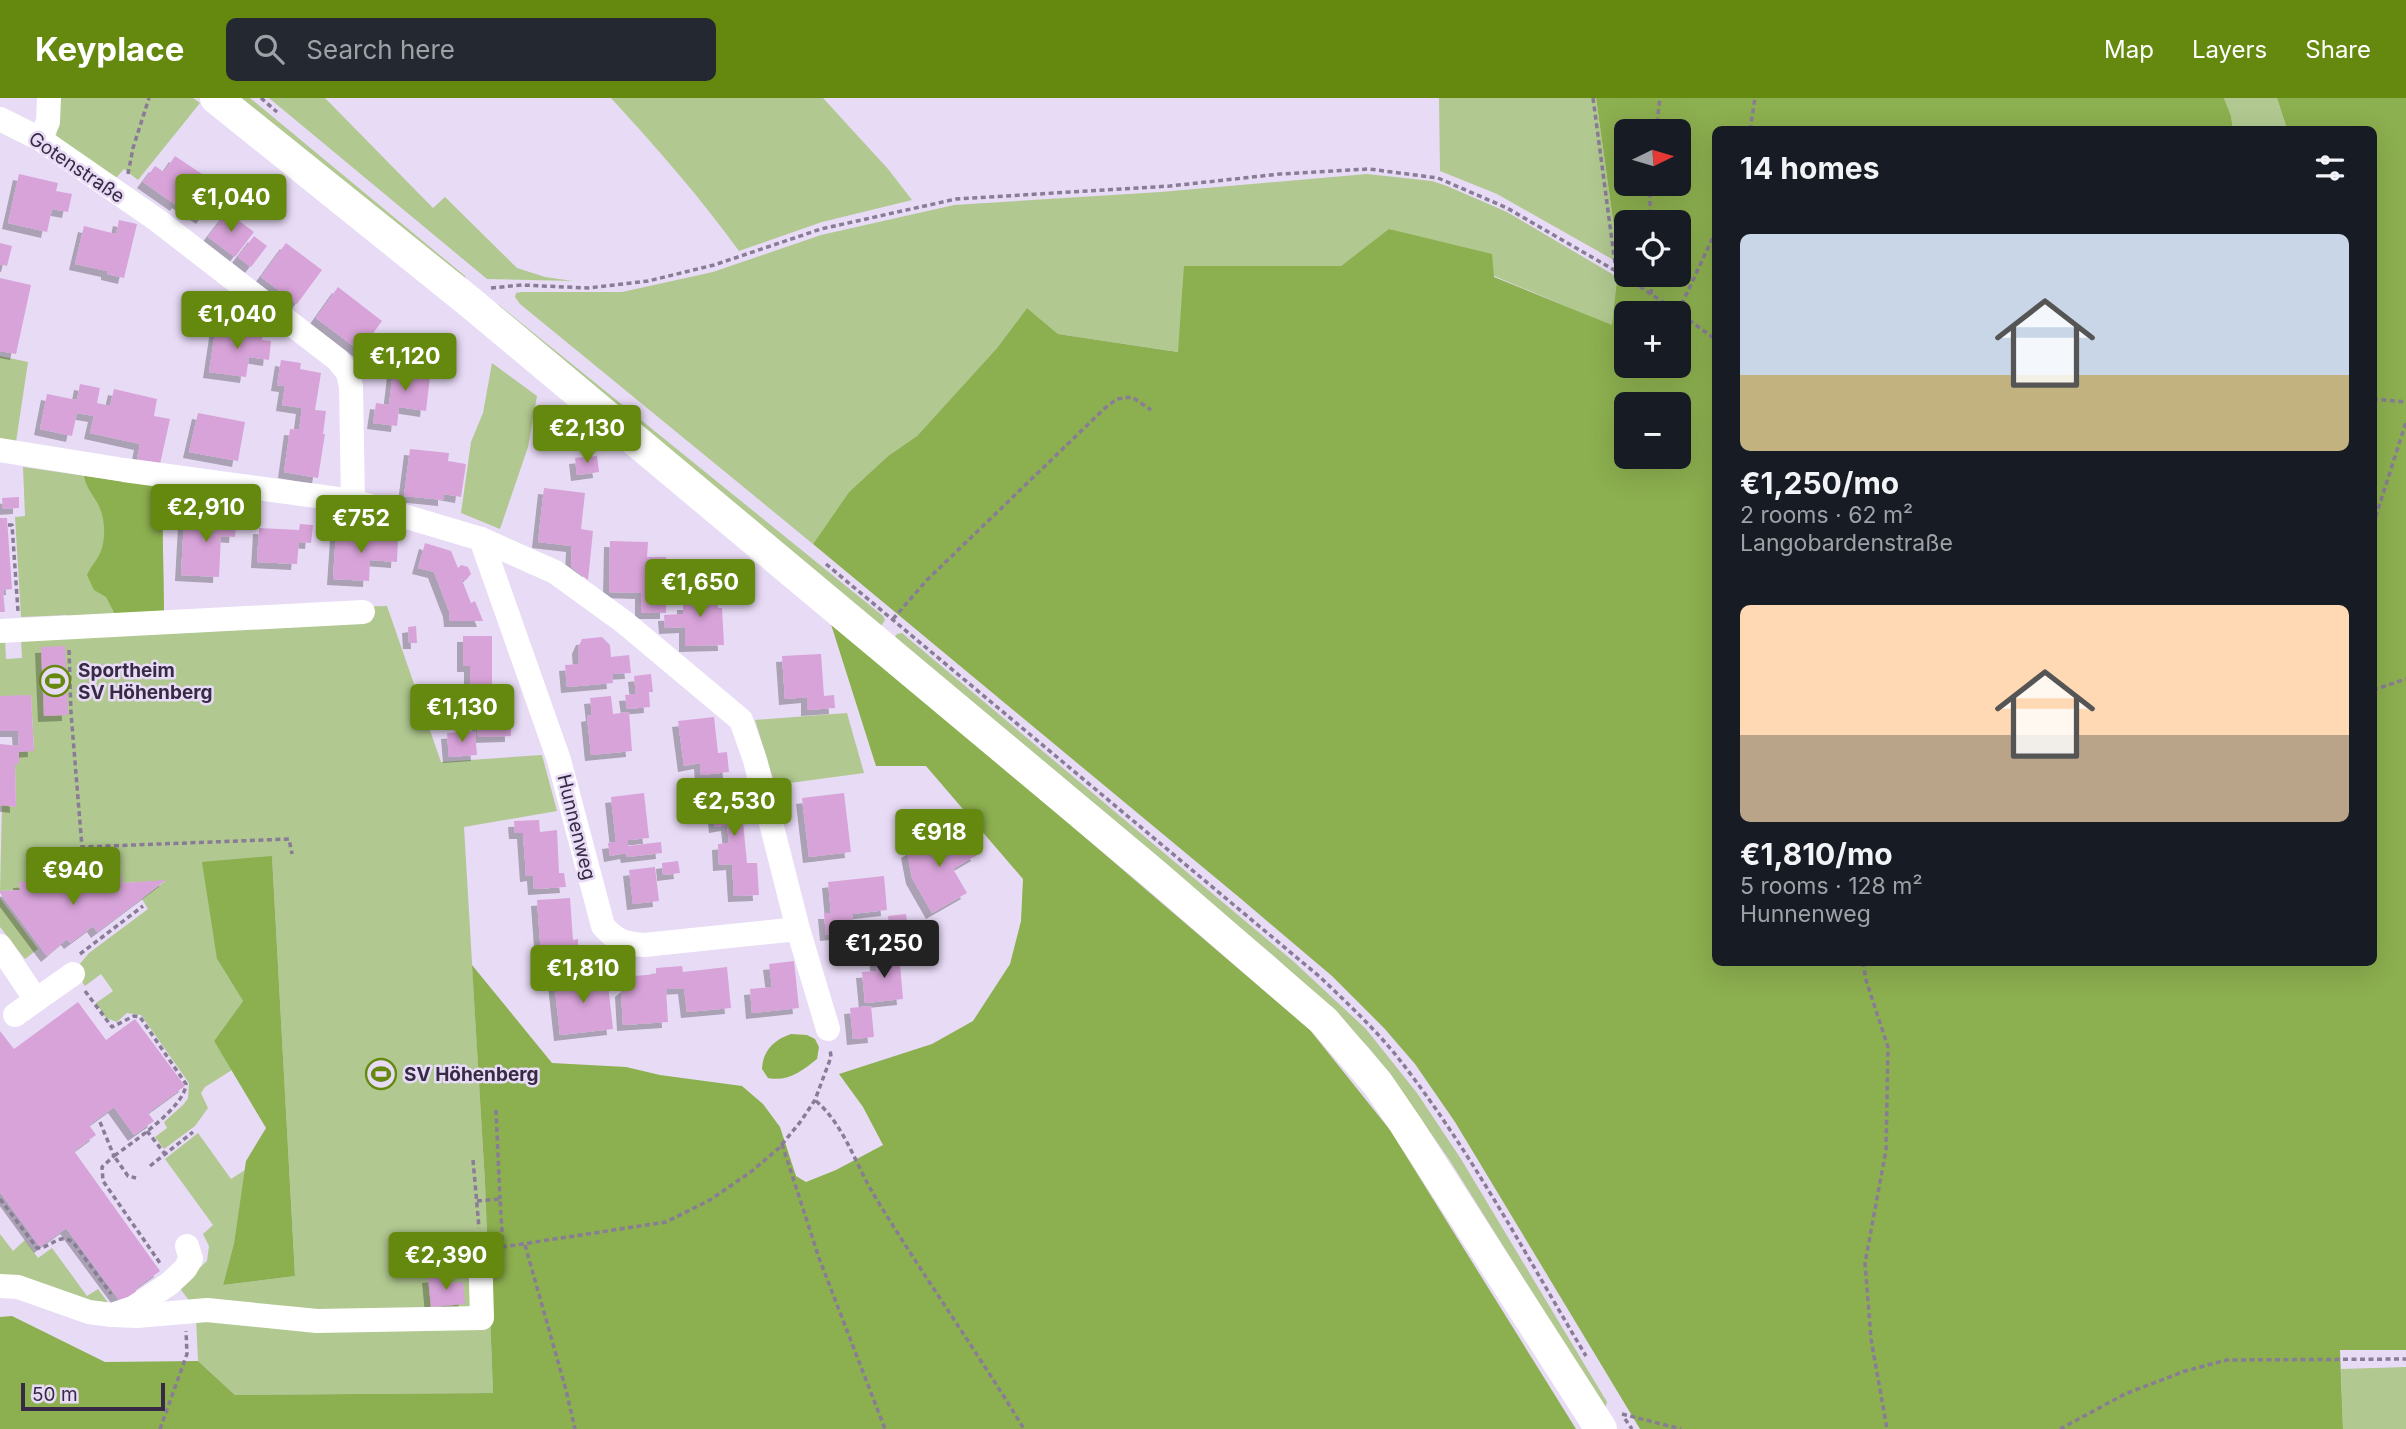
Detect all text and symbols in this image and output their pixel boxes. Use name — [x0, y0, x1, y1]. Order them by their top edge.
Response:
search box — [226, 18, 716, 81]
text: Keyplace — [35, 29, 184, 69]
icon: search — [250, 30, 288, 68]
text: Search here — [306, 34, 455, 65]
text: Map — [2104, 35, 2154, 64]
text: Layers — [2192, 35, 2267, 64]
text: Share — [2305, 35, 2371, 64]
north arrow — [1614, 119, 1690, 196]
map controls — [1614, 119, 1691, 469]
street label: Gotenstraße — [24, 127, 129, 208]
icon: filters — [2311, 149, 2349, 187]
text: 14 homes — [1740, 150, 1879, 186]
pin: €1,040 — [174, 174, 288, 234]
text: €1,040 — [191, 183, 271, 211]
button: locate — [1614, 210, 1691, 287]
icon: home — [1982, 280, 2108, 406]
pin: €1,040 — [180, 292, 294, 351]
text: €1,040 — [197, 300, 277, 328]
button: + — [1614, 301, 1691, 378]
pin: €1,120 — [348, 334, 462, 393]
text: €1,120 — [369, 342, 441, 370]
button: − — [1614, 392, 1691, 469]
pin: €2,130 — [530, 406, 644, 465]
text: €2,130 — [549, 414, 625, 442]
text: €1,250/mo — [1740, 465, 1899, 501]
pin: €2,910 — [149, 484, 263, 544]
text: €2,910 — [167, 493, 245, 521]
pin: €752 — [320, 496, 402, 555]
text: 2 rooms · 62 m² — [1740, 501, 1913, 529]
text: €752 — [332, 504, 390, 532]
text: Langobardenstraße — [1740, 529, 1953, 557]
pin: €1,650 — [643, 560, 757, 619]
text: €1,650 — [661, 568, 739, 596]
icon: home — [1982, 651, 2108, 777]
place label: Sportheim SV Höhenberg — [78, 659, 213, 704]
sports icon: Sportheim SV Höhenberg — [38, 664, 72, 698]
pin: €1,130 — [405, 684, 519, 744]
text: €1,130 — [426, 693, 498, 721]
street label: Hunnenweg — [552, 772, 601, 882]
pin: €2,530 — [677, 778, 791, 838]
text: €2,530 — [693, 787, 775, 815]
pin: €918 — [898, 810, 980, 869]
text: €918 — [911, 818, 967, 846]
text: €1,810/mo — [1740, 836, 1893, 872]
pin: €940 — [32, 848, 114, 907]
text: €940 — [42, 856, 104, 884]
text: 5 rooms · 128 m² — [1740, 872, 1923, 900]
text: Hunnenweg — [1740, 900, 1871, 928]
pin: €1,250 — [827, 920, 941, 980]
text: €1,250 — [845, 929, 923, 957]
pin: €1,810 — [526, 946, 640, 1005]
text: €1,810 — [546, 954, 620, 982]
sports icon: SV Höhenberg — [364, 1057, 398, 1091]
place label: SV Höhenberg — [404, 1063, 539, 1086]
pin: €2,390 — [389, 1232, 503, 1292]
text: €2,390 — [405, 1241, 487, 1269]
scale bar — [21, 1380, 164, 1412]
text: 50 m — [32, 1383, 78, 1406]

